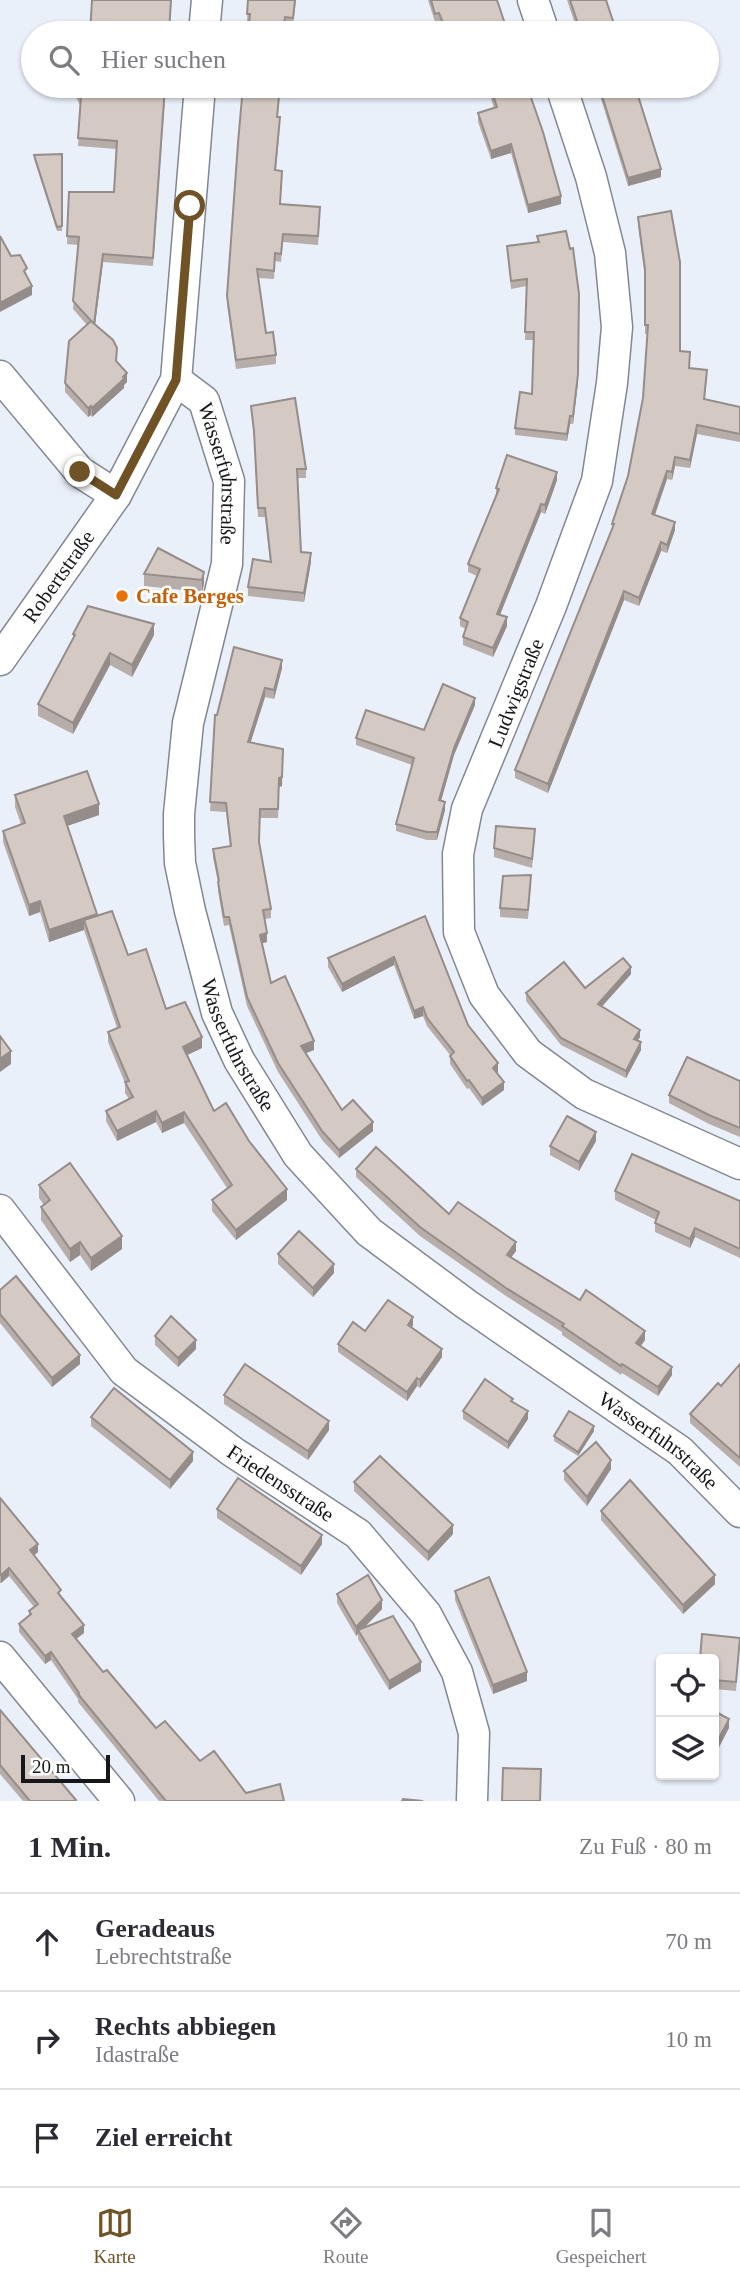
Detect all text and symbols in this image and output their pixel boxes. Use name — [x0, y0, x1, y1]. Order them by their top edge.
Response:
search box — [21, 21, 719, 98]
icon: search — [45, 41, 83, 79]
text: Hier suchen — [101, 45, 226, 74]
route start — [174, 190, 205, 221]
street label: Wasserfuhrstraße — [193, 400, 241, 545]
route end — [64, 456, 95, 487]
street label: Robertstraße — [18, 526, 99, 627]
place label: Cafe Berges — [136, 584, 244, 608]
marker: Cafe Berges — [114, 588, 130, 604]
street label: Ludwigstraße — [483, 635, 549, 751]
street label: Wasserfuhrstraße — [196, 976, 280, 1116]
street label: Wasserfuhrstraße — [594, 1387, 723, 1495]
street label: Friedensstraße — [223, 1440, 338, 1527]
map controls — [656, 1654, 719, 1780]
button: locate — [656, 1654, 719, 1717]
button: layers — [656, 1717, 719, 1780]
scale bar — [21, 1752, 110, 1784]
text: 20 m — [32, 1756, 71, 1777]
text: 1 Min. — [28, 1830, 111, 1863]
text: Zu Fuß · 80 m — [579, 1834, 712, 1859]
text: Geradeaus — [95, 1914, 215, 1943]
icon: ahead — [28, 1923, 66, 1961]
text: 70 m — [665, 1929, 712, 1954]
text: Lebrechtstraße — [95, 1944, 232, 1969]
text: Rechts abbiegen — [95, 2012, 276, 2041]
icon: right — [28, 2021, 66, 2059]
text: 10 m — [665, 2027, 712, 2052]
text: Idastraße — [95, 2042, 179, 2067]
icon: arrive — [28, 2119, 66, 2157]
text: Ziel erreicht — [95, 2123, 232, 2152]
tab: Karte — [94, 2204, 136, 2268]
tab: Route — [323, 2204, 368, 2268]
tab: Gespeichert — [556, 2204, 646, 2268]

